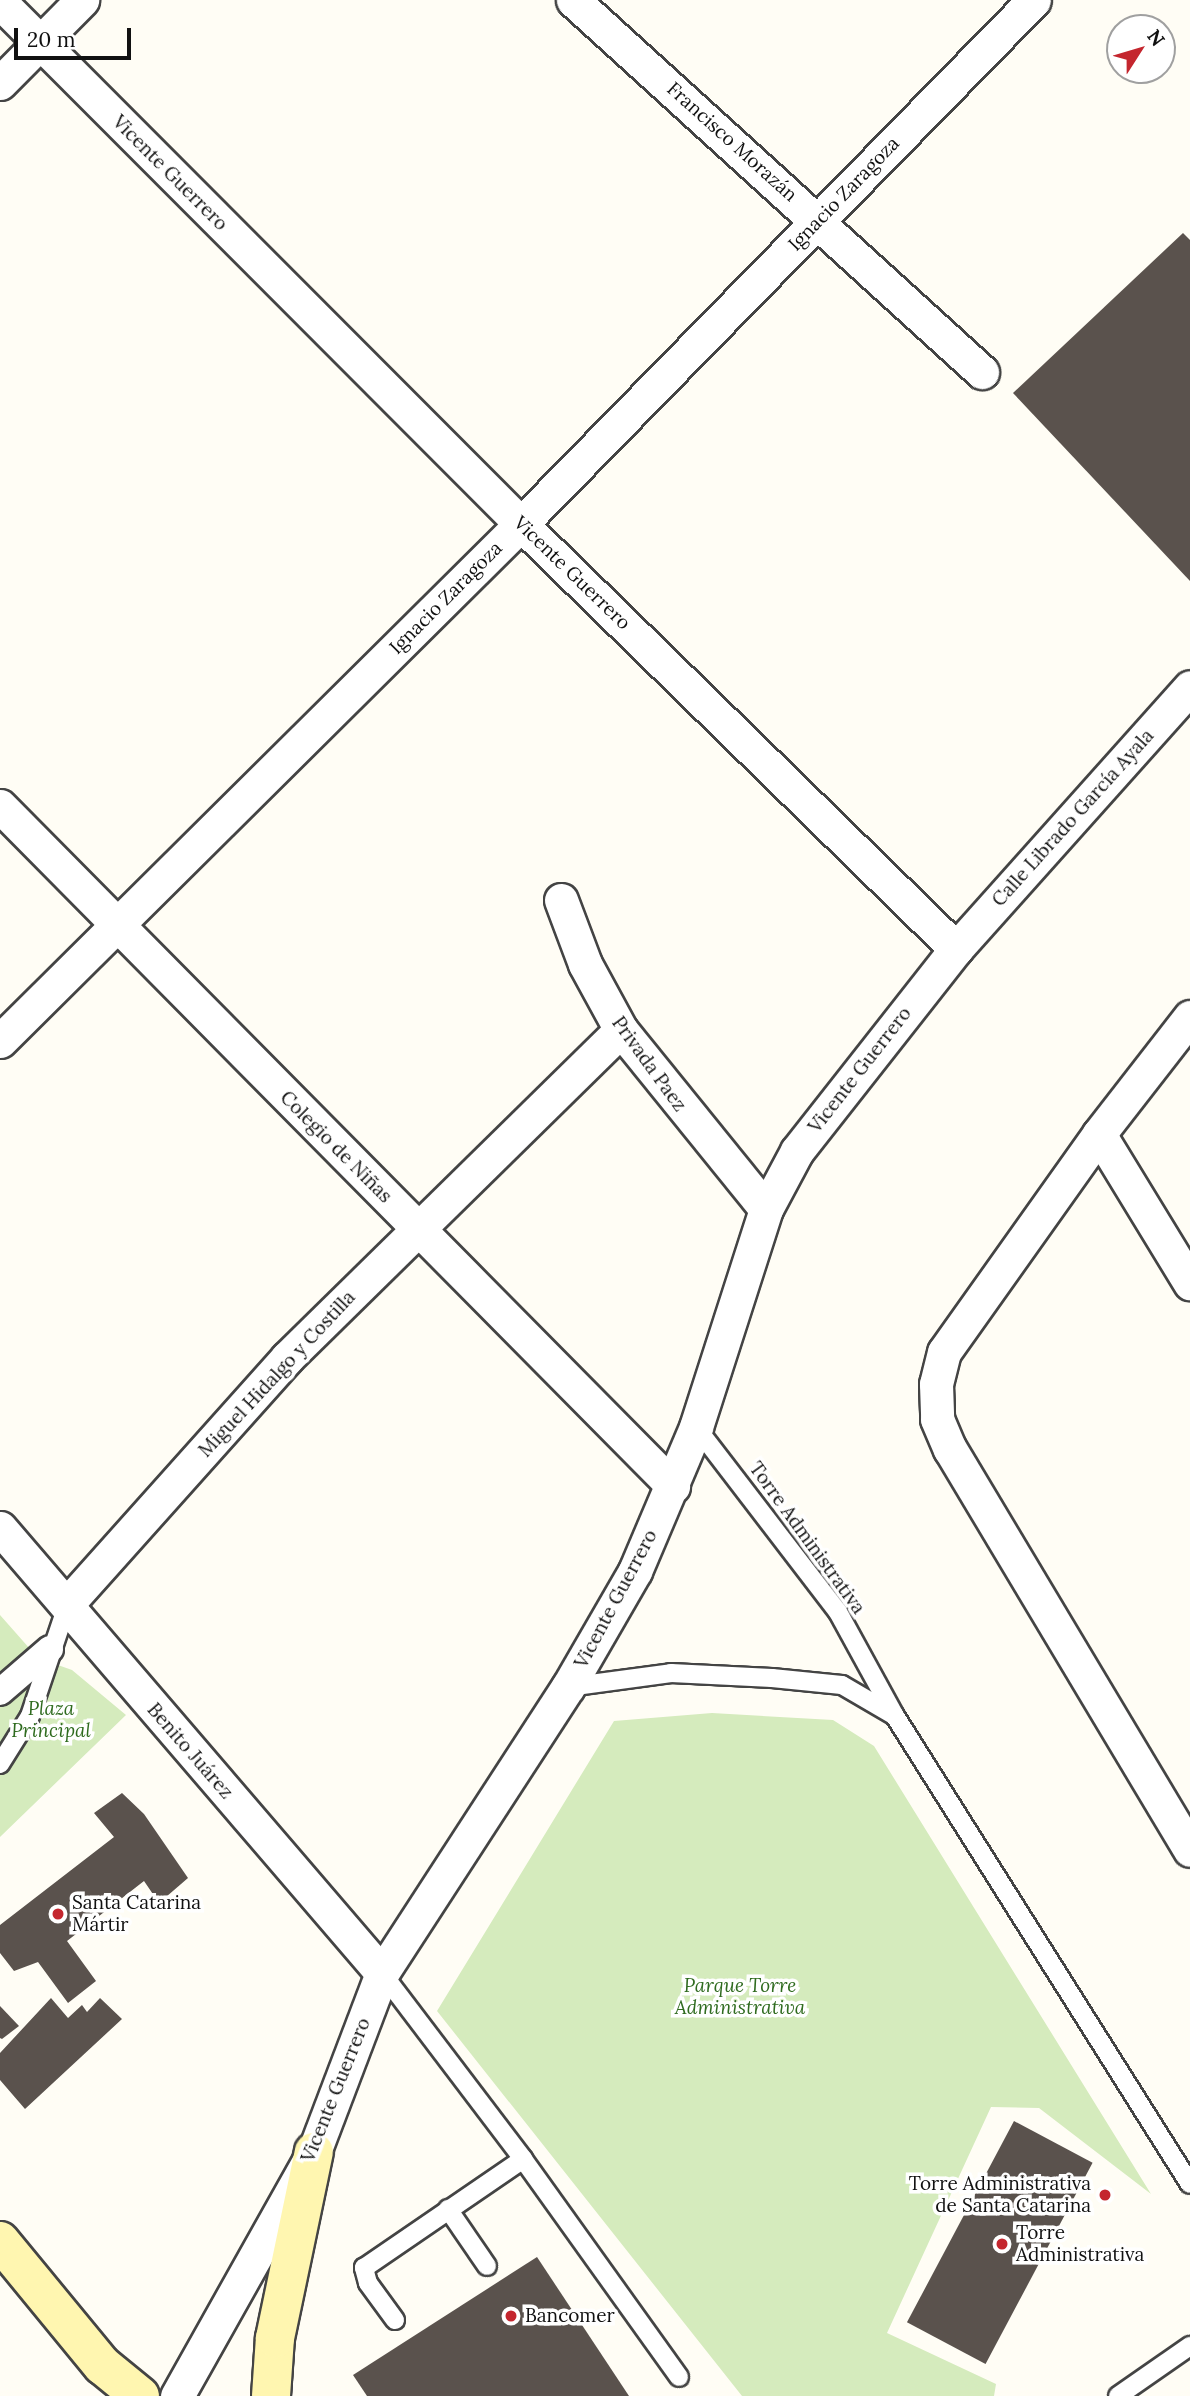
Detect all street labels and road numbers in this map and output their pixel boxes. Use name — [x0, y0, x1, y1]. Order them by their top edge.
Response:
street label: Francisco Morazán — [662, 78, 802, 206]
street label: Vicente Guerrero — [108, 111, 232, 235]
street label: Ignacio Zaragoza — [784, 132, 904, 256]
street label: Vicente Guerrero — [509, 511, 635, 635]
street label: Ignacio Zaragoza — [385, 537, 507, 659]
street label: Calle Librado García Ayala — [987, 725, 1159, 911]
street label: Vicente Guerrero — [804, 1002, 916, 1138]
street label: Privada Paez — [607, 1012, 691, 1116]
street label: Colegio de Niñas — [275, 1086, 397, 1208]
street label: Miguel Hidalgo y Costilla — [194, 1286, 360, 1462]
street label: Torre Administrativa — [744, 1458, 870, 1618]
street label: Vicente Guerrero — [570, 1526, 662, 1672]
street label: Benito Juárez — [142, 1699, 238, 1803]
street label: Vicente Guerrero — [297, 2014, 375, 2166]

